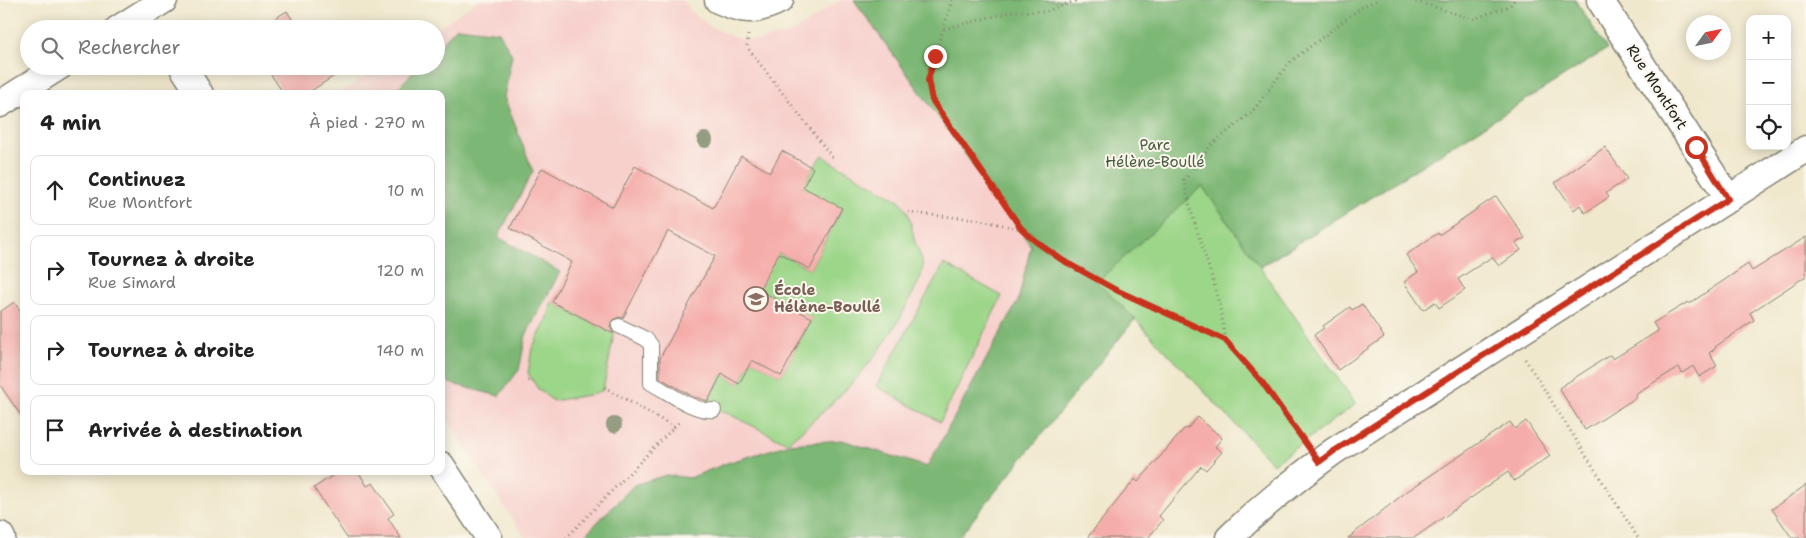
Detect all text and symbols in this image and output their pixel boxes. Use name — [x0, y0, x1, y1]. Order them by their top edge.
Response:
north arrow — [1686, 15, 1731, 60]
map controls — [1746, 15, 1791, 150]
button: + — [1746, 15, 1791, 60]
search box — [20, 20, 445, 75]
icon: search — [38, 34, 66, 62]
text: Rechercher — [78, 35, 181, 60]
street label: Rue Montfort — [1622, 40, 1692, 134]
route end — [924, 45, 947, 68]
button: − — [1746, 60, 1791, 105]
button: locate — [1746, 105, 1791, 150]
text: 4 min — [40, 109, 101, 137]
text: À pied · 270 m — [309, 112, 425, 133]
park label: Parc Hélène-Boullé — [1105, 135, 1205, 172]
route start — [1685, 136, 1708, 159]
text: Continuez — [88, 167, 186, 192]
icon: ahead — [41, 176, 69, 204]
text: 10 m — [387, 180, 424, 201]
text: Rue Montfort — [88, 192, 193, 213]
text: Tournez à droite — [88, 247, 255, 272]
icon: right — [41, 256, 69, 284]
text: 120 m — [377, 260, 424, 281]
text: Rue Simard — [88, 272, 176, 293]
place label: École Hélène-Boullé — [774, 279, 881, 317]
school or university icon: École Hélène-Boullé — [743, 286, 769, 312]
icon: right — [41, 336, 69, 364]
text: Tournez à droite — [88, 338, 255, 363]
text: 140 m — [377, 340, 424, 361]
icon: arrive — [41, 416, 69, 444]
text: Arrivée à destination — [88, 418, 302, 443]

